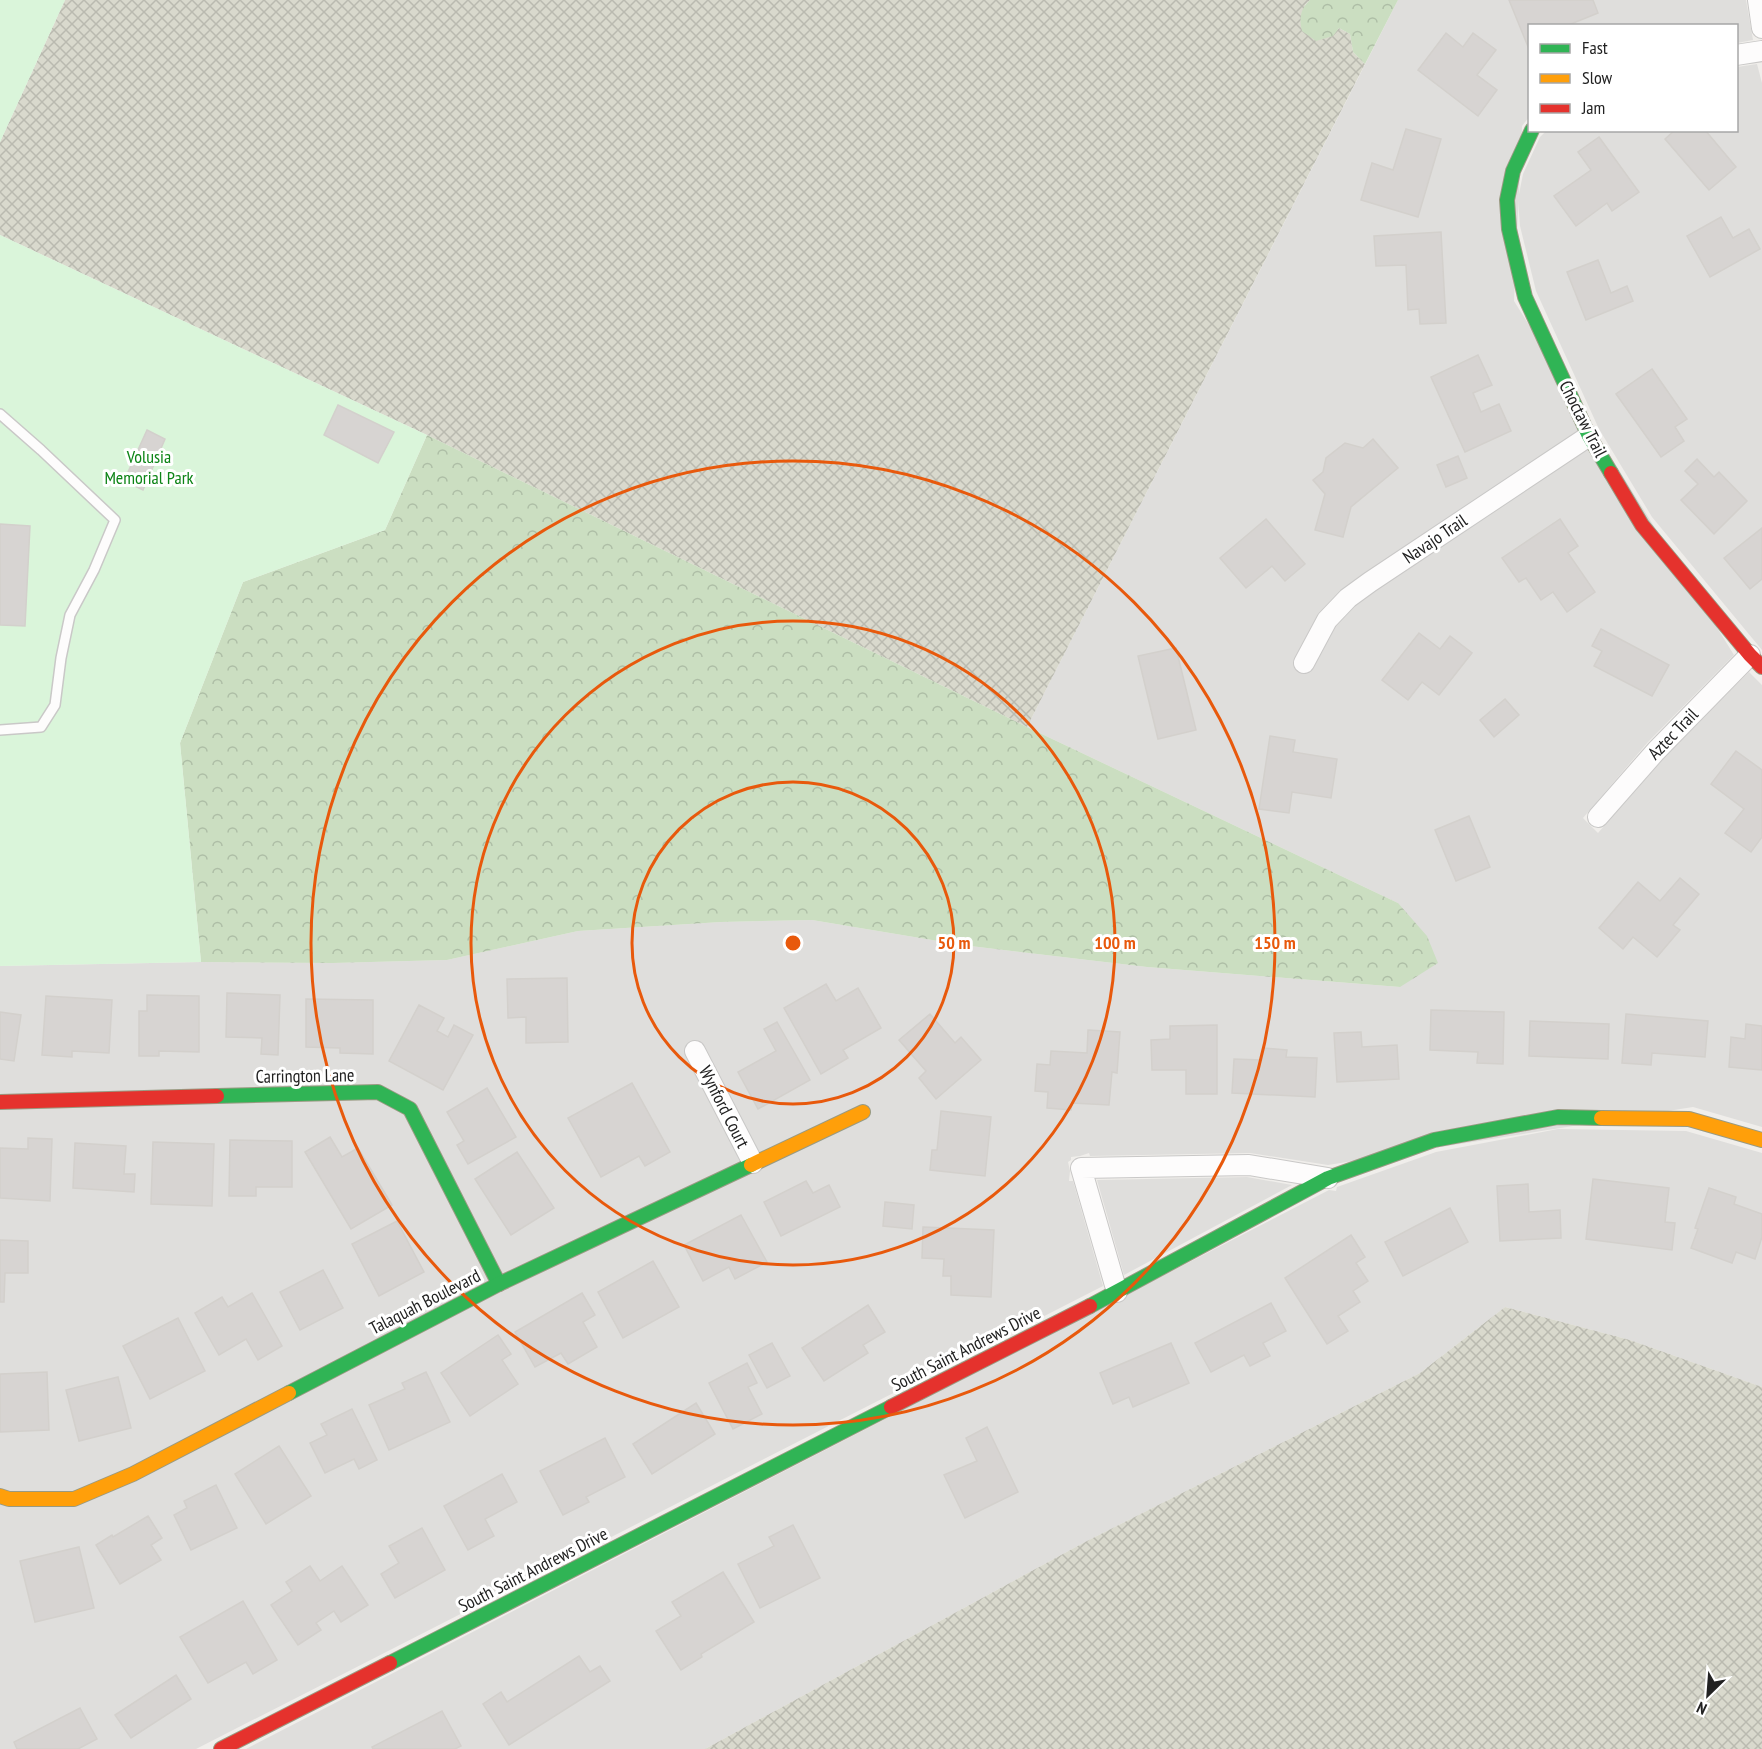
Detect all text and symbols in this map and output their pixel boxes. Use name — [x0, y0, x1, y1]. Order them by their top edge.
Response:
legend — [1528, 24, 1738, 132]
text: Fast — [1582, 36, 1608, 59]
text: Slow — [1582, 66, 1613, 89]
text: Jam — [1581, 96, 1605, 119]
street label: Choctaw Trail — [1554, 377, 1613, 462]
park label: Volusia Memorial Park — [104, 445, 194, 489]
street label: Navajo Trail — [1398, 508, 1472, 568]
street label: Aztec Trail — [1642, 702, 1703, 764]
text: 50 m — [938, 931, 970, 954]
text: 100 m — [1094, 931, 1136, 954]
text: 150 m — [1254, 931, 1296, 954]
centre of rings — [783, 933, 803, 953]
street label: Wynford Court — [694, 1062, 755, 1152]
street label: Carrington Lane — [255, 1063, 355, 1088]
street label: Talaquah Boulevard — [365, 1264, 484, 1339]
street label: South Saint Andrews Drive — [887, 1301, 1044, 1396]
street label: South Saint Andrews Drive — [454, 1522, 611, 1617]
north arrow — [1678, 1665, 1738, 1725]
text: N — [1694, 1698, 1710, 1719]

